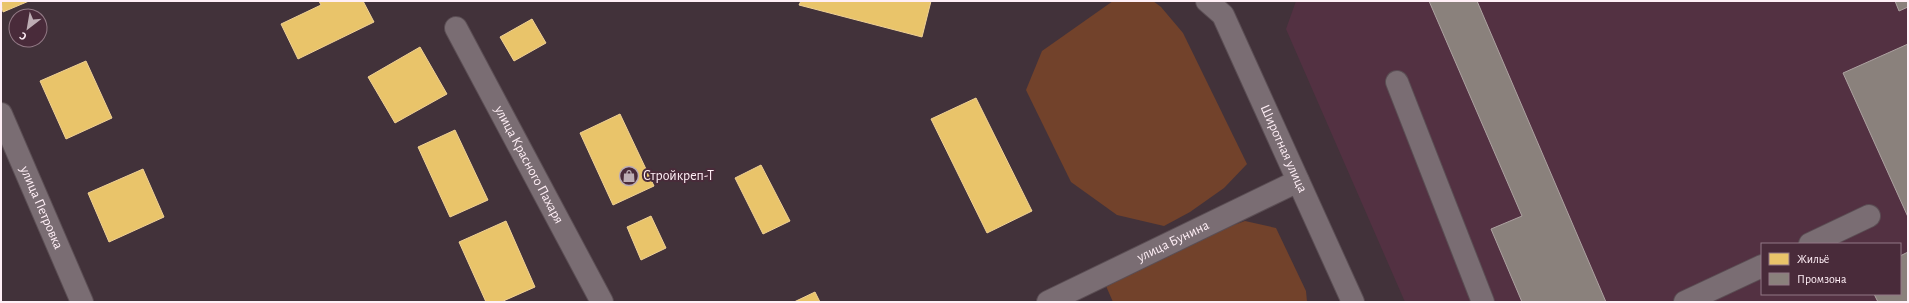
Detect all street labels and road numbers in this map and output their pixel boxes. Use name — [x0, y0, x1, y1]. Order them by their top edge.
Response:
street label: Широтная улица — [1258, 102, 1310, 195]
street label: улица Красного Пахаря — [491, 103, 566, 226]
street label: улица Петровка — [17, 163, 66, 252]
street label: улица Бунина — [1134, 218, 1212, 265]

